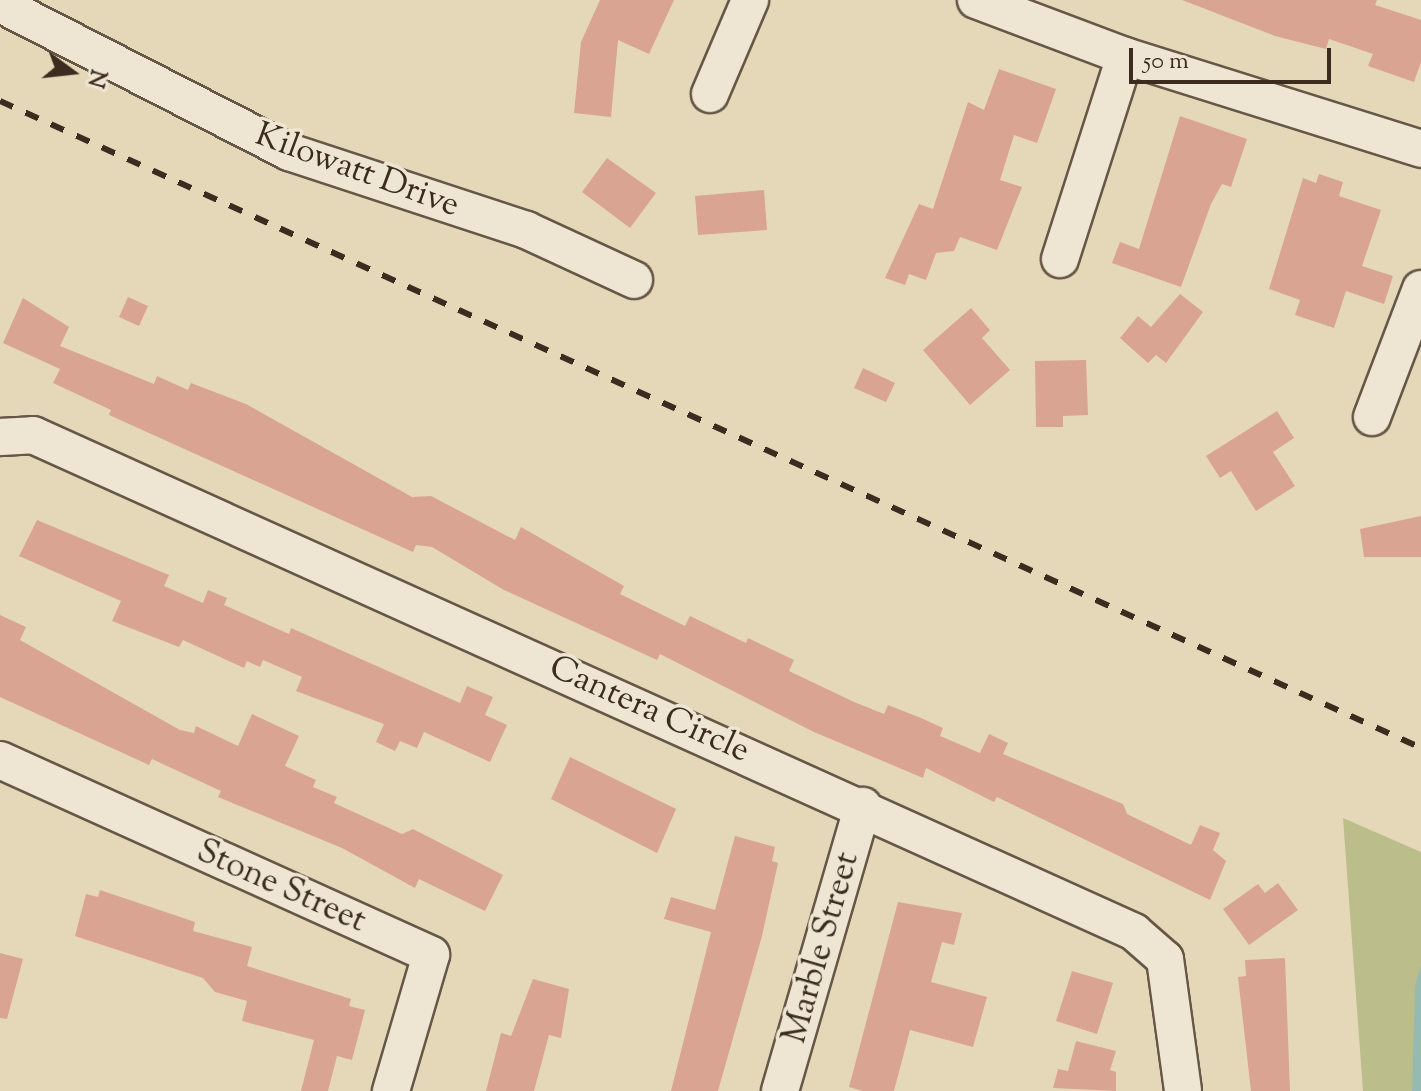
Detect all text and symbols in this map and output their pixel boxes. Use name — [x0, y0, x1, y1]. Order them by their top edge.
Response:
north arrow — [32, 32, 112, 112]
scale bar — [1133, 32, 1335, 82]
text: 50 m — [1143, 45, 1189, 79]
text: N — [77, 66, 113, 91]
street label: Kilowatt Drive — [249, 115, 465, 227]
street label: Cantera Circle — [543, 648, 755, 772]
street label: Stone Street — [190, 832, 372, 942]
street label: Marble Street — [775, 848, 869, 1048]

